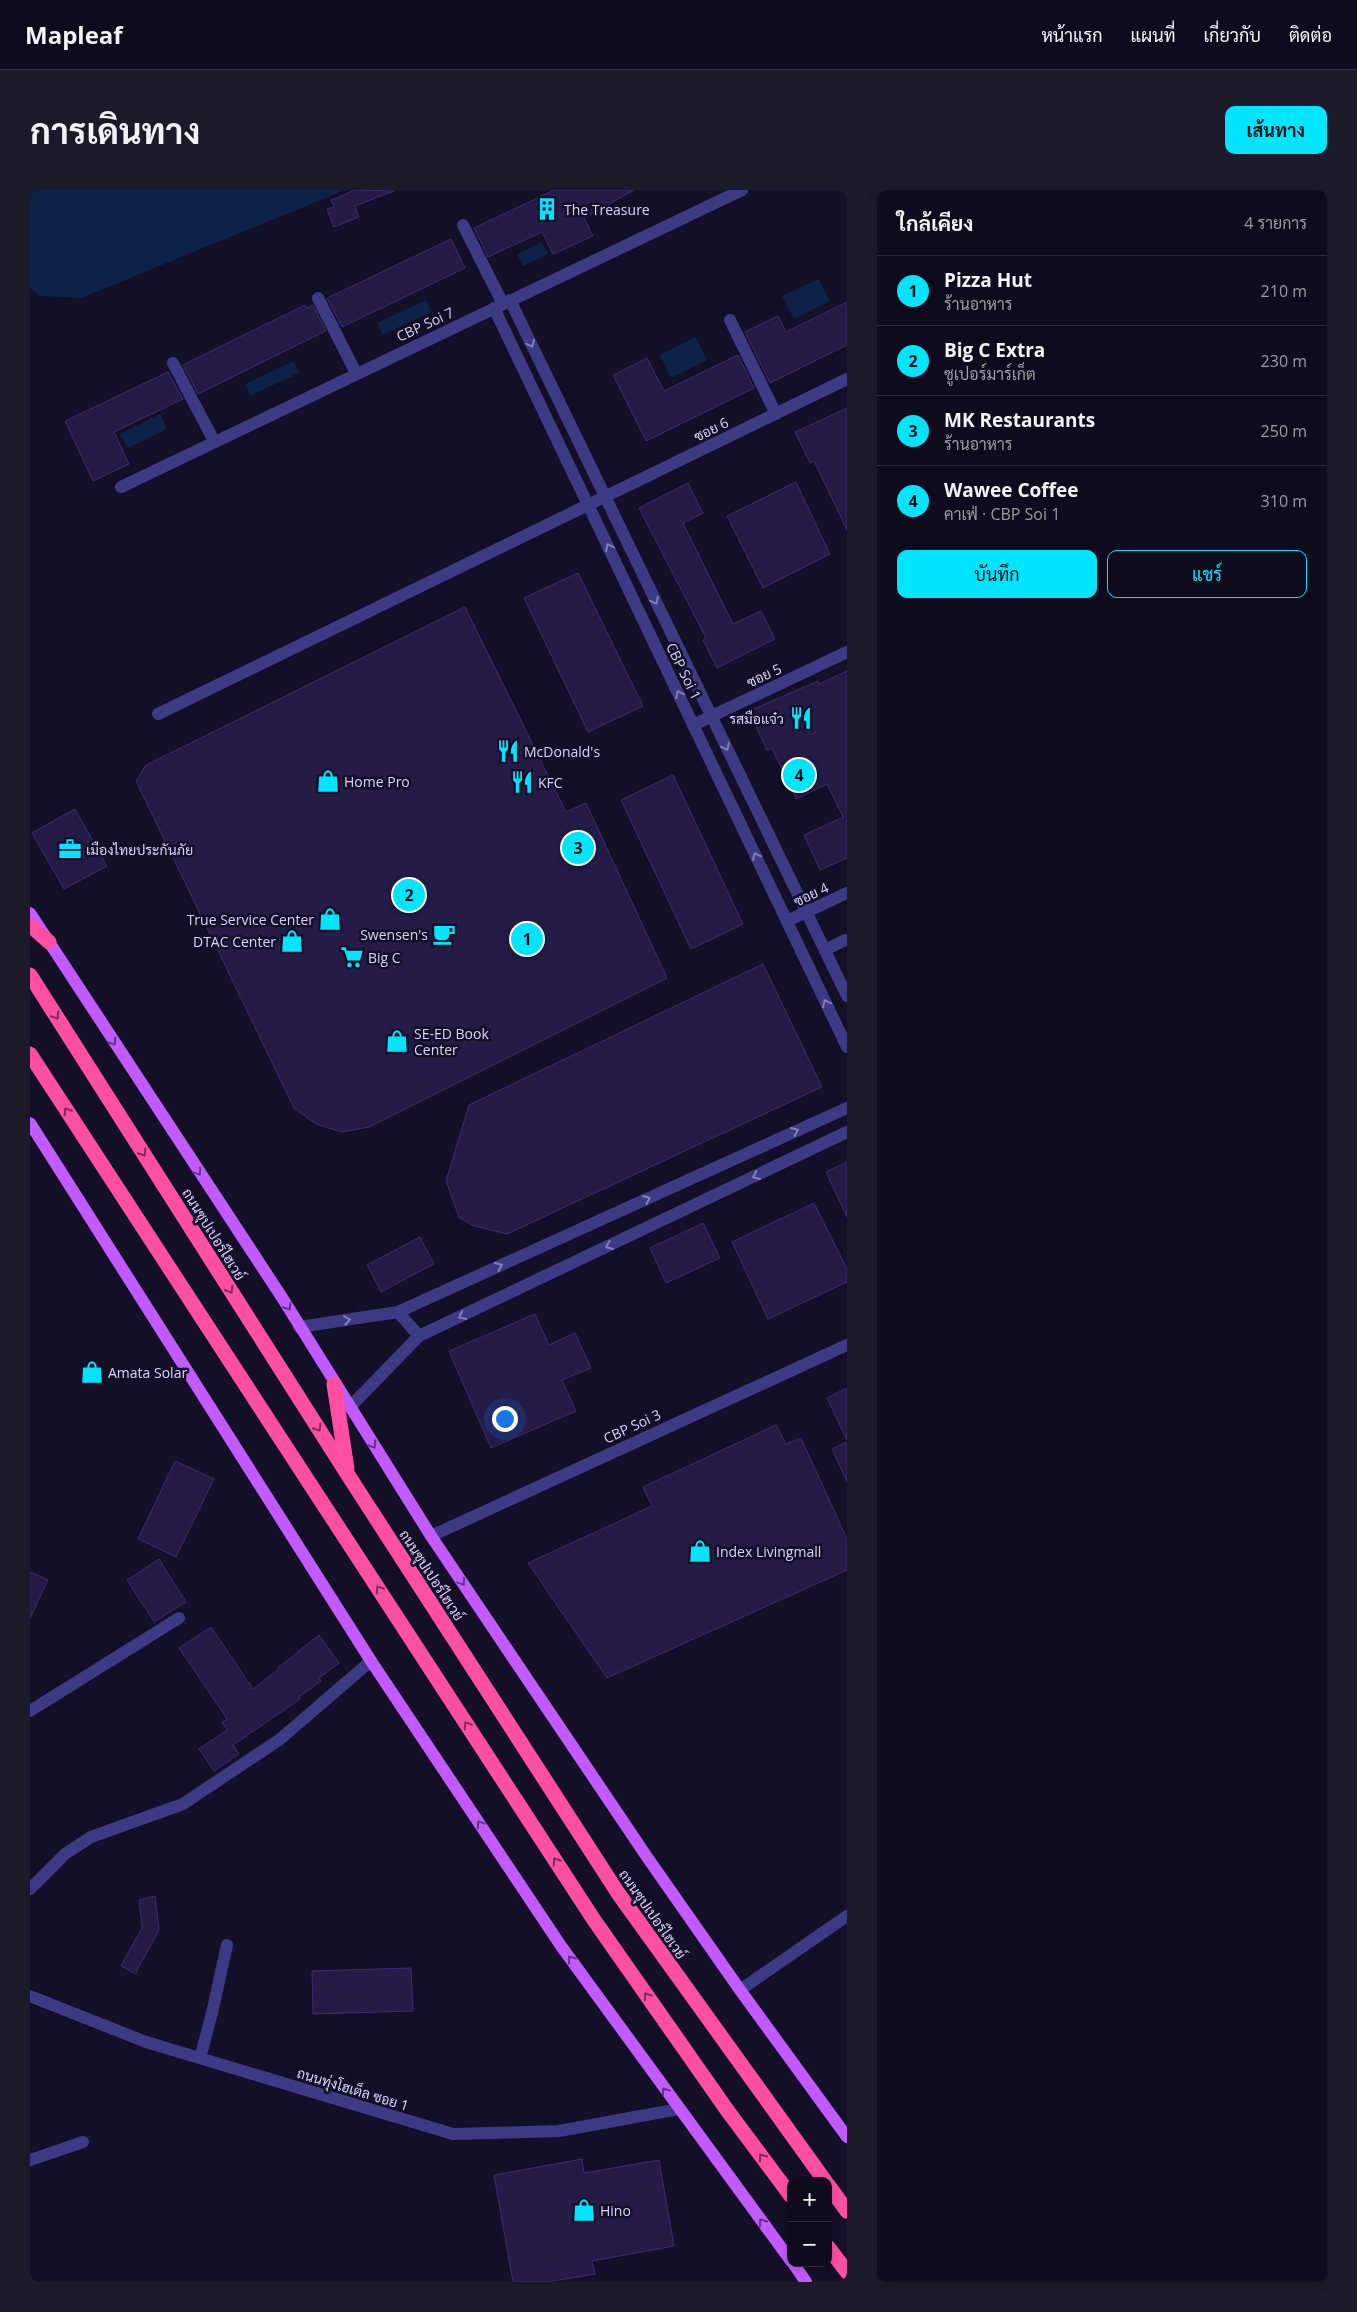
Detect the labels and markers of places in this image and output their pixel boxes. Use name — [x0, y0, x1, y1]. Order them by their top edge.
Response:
building icon: The Treasure — [534, 196, 560, 222]
place label: The Treasure — [564, 200, 650, 219]
restaurant icon: รสมือแจ๋ว — [788, 705, 814, 731]
place label: รสมือแจ๋ว — [729, 709, 784, 728]
restaurant icon: McDonald's — [495, 738, 521, 764]
place label: McDonald's — [524, 742, 600, 761]
pin: 4 — [783, 756, 815, 794]
shop icon: Home Pro — [315, 768, 341, 794]
restaurant icon: KFC — [509, 769, 535, 795]
place label: Home Pro — [344, 772, 410, 791]
place label: KFC — [538, 773, 563, 792]
pin: 3 — [562, 829, 594, 867]
office icon: เมืองไทยประกันภัย — [57, 836, 83, 862]
place label: เมืองไทยประกันภัย — [86, 840, 193, 859]
pin: 2 — [393, 876, 425, 914]
shop icon: True Service Center — [317, 906, 343, 932]
place label: True Service Center — [187, 910, 314, 929]
pin: 1 — [511, 920, 543, 958]
cafe icon: Swensen's — [431, 921, 457, 947]
place label: Swensen's — [360, 925, 428, 944]
shop icon: DTAC Center — [279, 928, 305, 954]
place label: DTAC Center — [193, 932, 276, 951]
supermarket icon: Big C — [339, 944, 365, 970]
place label: Big C — [368, 948, 401, 967]
place label: SE-ED Book Center — [414, 1024, 489, 1059]
shop icon: SE-ED Book Center — [384, 1028, 410, 1054]
shop icon: Amata Solar — [79, 1359, 105, 1385]
place label: Amata Solar — [108, 1363, 187, 1382]
shop icon: Index Livingmall — [687, 1538, 713, 1564]
place label: Index Livingmall — [716, 1542, 821, 1561]
shop icon: Hino — [571, 2197, 597, 2223]
place label: Hino — [600, 2201, 631, 2220]

